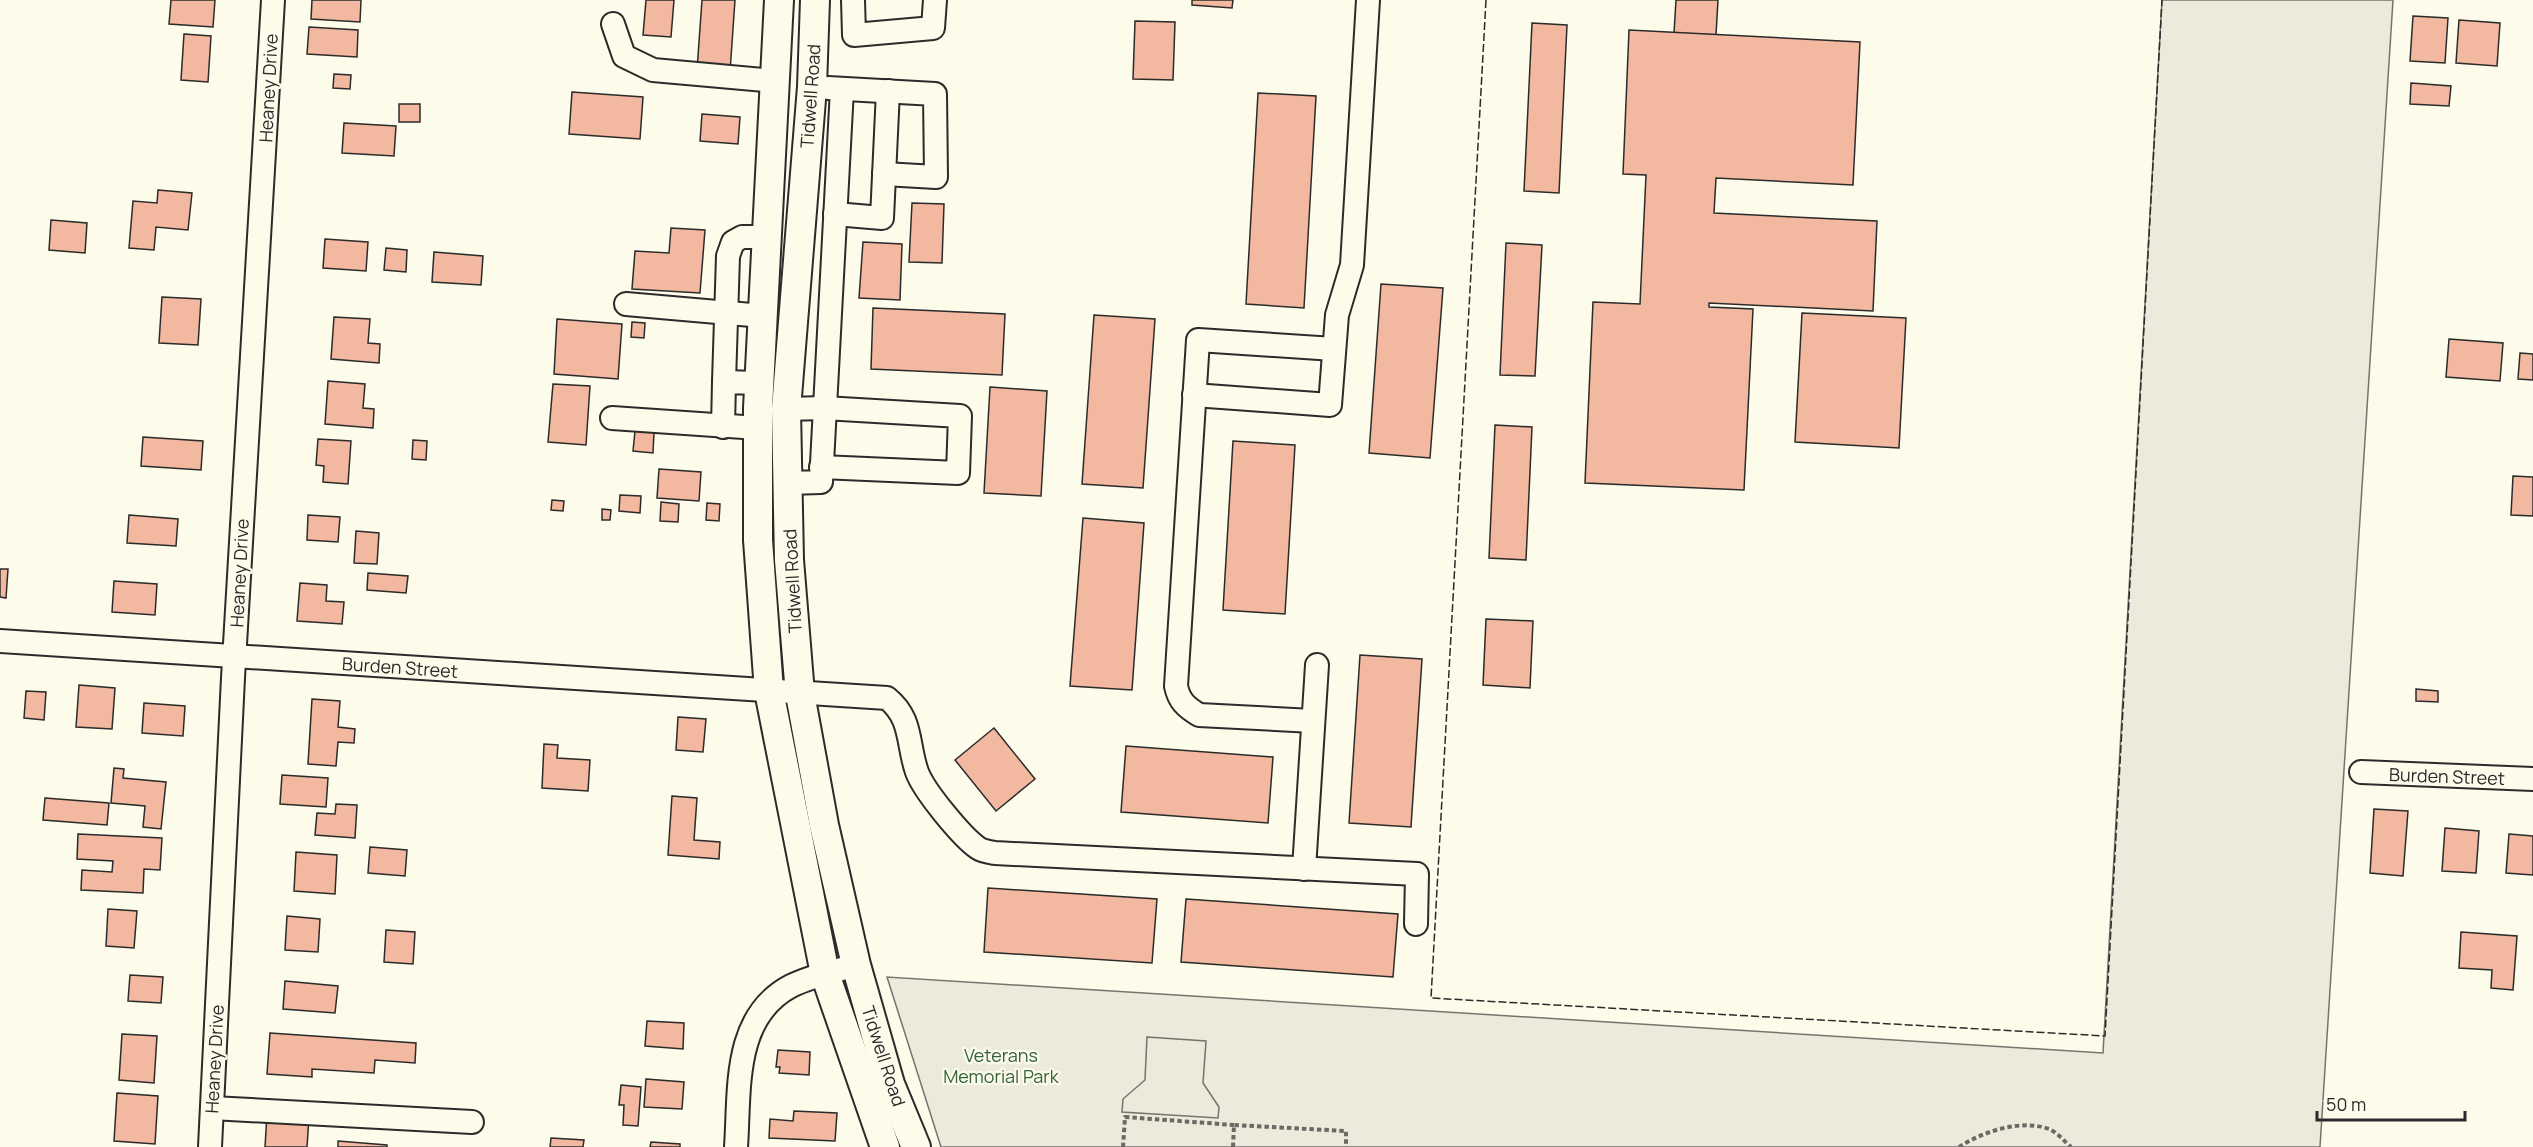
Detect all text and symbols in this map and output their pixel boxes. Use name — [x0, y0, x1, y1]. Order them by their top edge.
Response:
street label: Heaney Drive — [253, 33, 283, 143]
street label: Tidwell Road — [794, 43, 826, 149]
street label: Heaney Drive — [224, 518, 254, 628]
street label: Tidwell Road — [777, 528, 807, 634]
street label: Burden Street — [341, 651, 459, 683]
street label: Burden Street — [2389, 762, 2505, 790]
street label: Tidwell Road — [856, 1003, 912, 1109]
street label: Heaney Drive — [199, 1004, 229, 1114]
park label: Veterans Memorial Park — [943, 1043, 1060, 1088]
scale bar — [2317, 1084, 2466, 1122]
text: 50 m — [2326, 1092, 2366, 1116]

